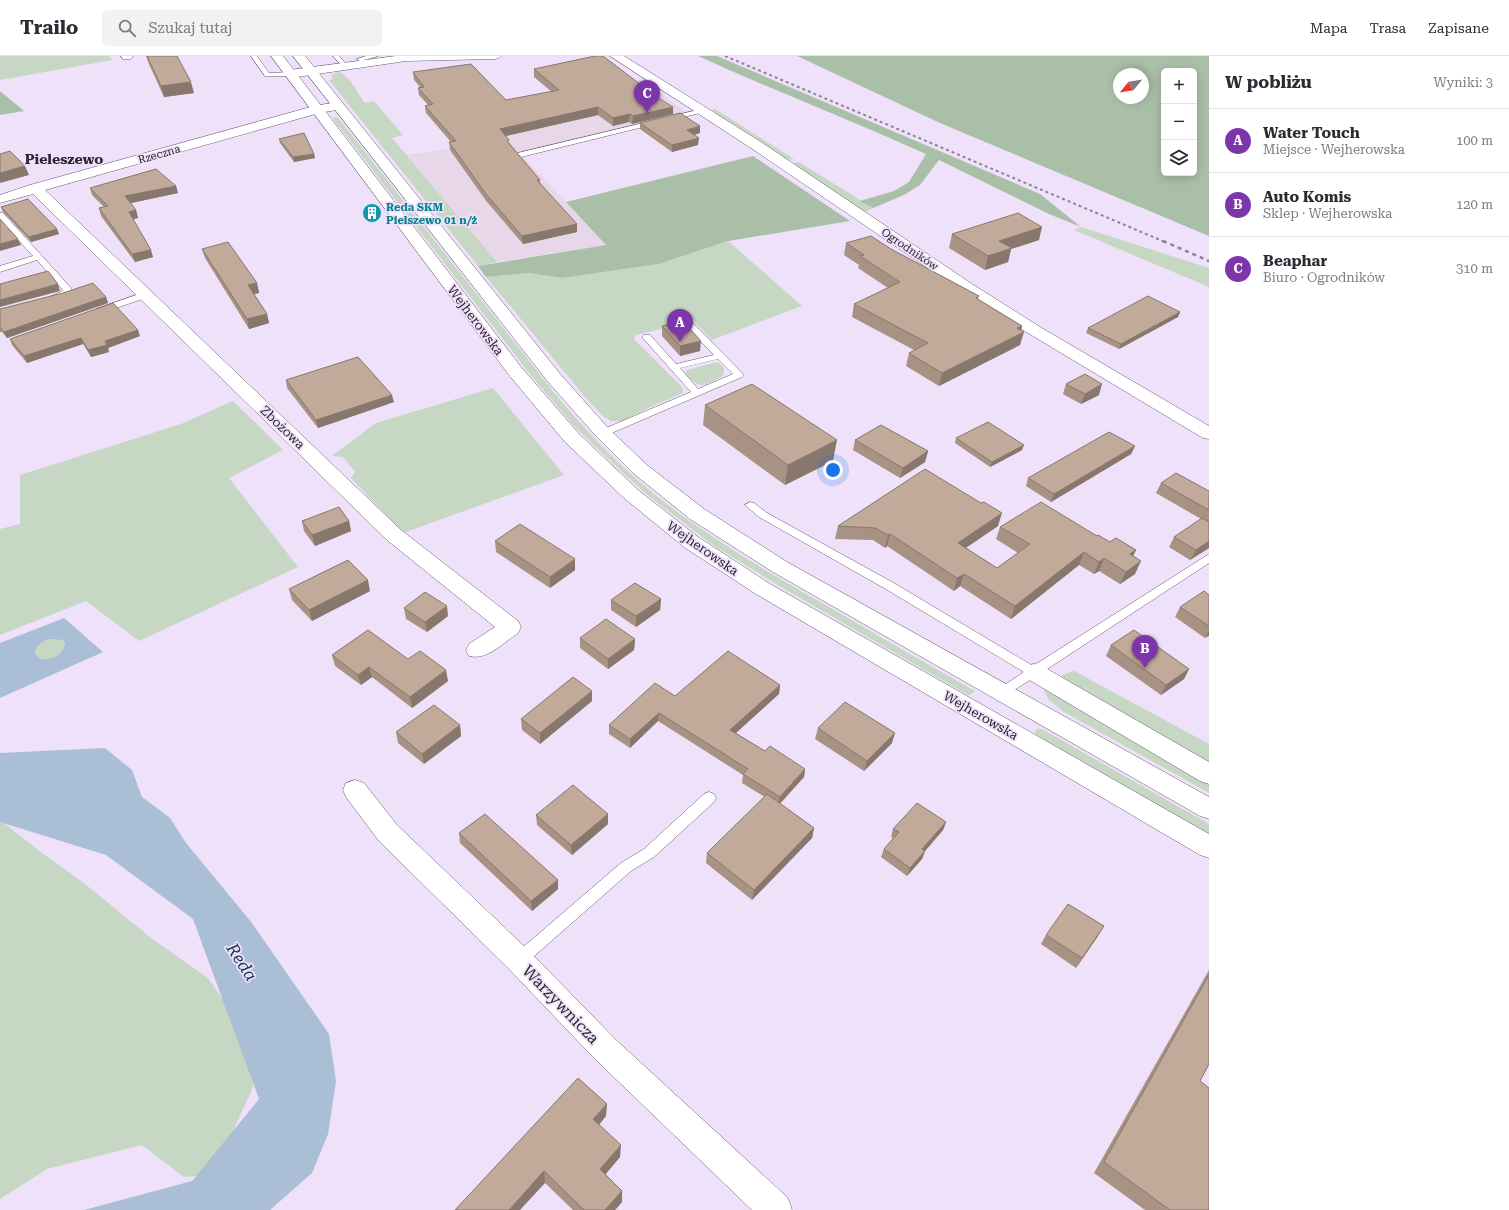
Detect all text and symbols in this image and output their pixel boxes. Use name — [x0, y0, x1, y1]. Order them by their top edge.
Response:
search box — [102, 10, 382, 46]
text: Trailo — [20, 16, 78, 39]
icon: search — [116, 17, 138, 39]
text: Szukaj tutaj — [148, 19, 232, 37]
text: Mapa — [1310, 20, 1347, 36]
text: Trasa — [1369, 20, 1406, 36]
text: Zapisane — [1428, 20, 1489, 36]
north arrow — [1113, 68, 1149, 104]
map controls — [1161, 68, 1197, 176]
button: + — [1161, 68, 1197, 104]
text: W pobliżu — [1225, 72, 1312, 92]
text: Wyniki: 3 — [1434, 75, 1493, 90]
pin: C — [634, 80, 660, 113]
button: − — [1161, 104, 1197, 140]
text: Water Touch — [1263, 124, 1360, 142]
text: A — [1233, 133, 1243, 148]
text: 100 m — [1456, 133, 1493, 148]
button: layers — [1161, 140, 1197, 176]
street label: Rzeczna — [137, 142, 182, 167]
text: Miejsce · Wejherowska — [1263, 142, 1405, 157]
district label: Pieleszewo — [25, 151, 103, 167]
text: Auto Komis — [1263, 188, 1351, 206]
text: B — [1233, 197, 1243, 212]
text: 120 m — [1456, 197, 1493, 212]
place label: Reda SKM Pielszewo 01 n/ż — [386, 201, 477, 227]
building icon: Reda SKM Pielszewo 01 n/ż — [361, 202, 383, 224]
text: Sklep · Wejherowska — [1263, 206, 1392, 221]
street label: Ogrodników — [879, 226, 941, 274]
text: Beaphar — [1263, 252, 1327, 270]
text: C — [1233, 261, 1243, 276]
text: 310 m — [1456, 261, 1493, 276]
text: Biuro · Ogrodników — [1263, 270, 1385, 285]
street label: Wejherowska — [444, 282, 507, 358]
pin: A — [667, 309, 693, 342]
street label: Zbożowa — [257, 403, 308, 452]
your location — [823, 460, 843, 480]
street label: Wejherowska — [664, 518, 741, 579]
pin: B — [1132, 635, 1158, 668]
street label: Wejherowska — [941, 688, 1021, 743]
water label: Reda — [222, 939, 262, 985]
street label: Warzywnicza — [518, 961, 603, 1048]

